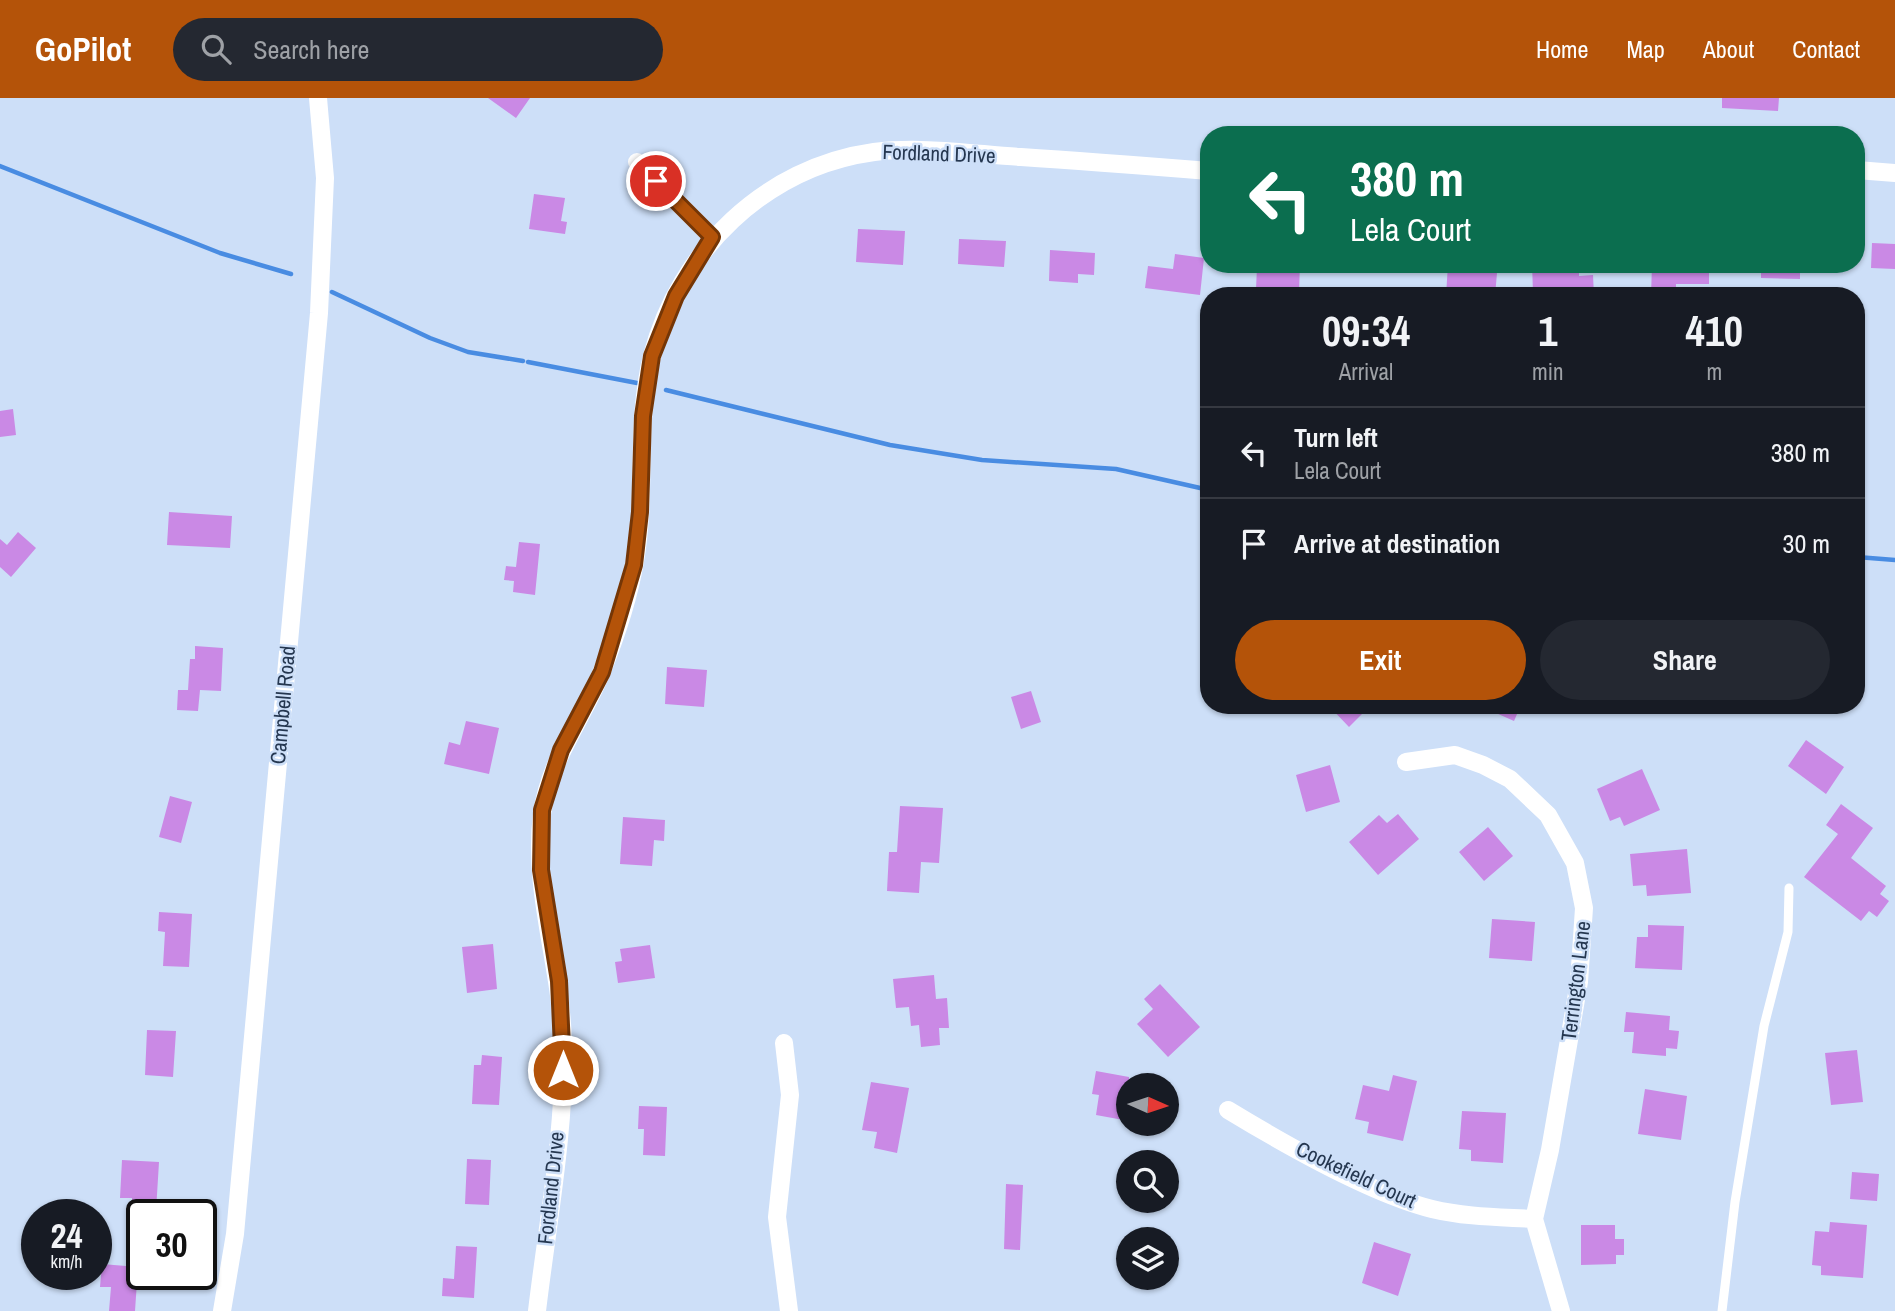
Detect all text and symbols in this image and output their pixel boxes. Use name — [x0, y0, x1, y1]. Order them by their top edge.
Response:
search box — [173, 18, 663, 81]
text: GoPilot — [35, 27, 131, 71]
icon: search — [197, 30, 235, 68]
text: Search here — [253, 32, 369, 67]
text: Home — [1536, 33, 1588, 65]
text: Map — [1626, 33, 1665, 65]
text: About — [1703, 33, 1754, 65]
text: Contact — [1792, 33, 1860, 65]
street label: Fordland Drive — [882, 137, 996, 170]
text: 380 m — [1350, 145, 1464, 211]
pin — [626, 151, 686, 211]
icon: left — [1235, 154, 1326, 245]
icon: arrive — [637, 162, 675, 200]
text: Lela Court — [1350, 208, 1471, 251]
text: 09:34 — [1322, 303, 1410, 359]
text: 1 — [1538, 303, 1557, 359]
text: 410 — [1686, 303, 1743, 359]
text: Arrival — [1339, 356, 1393, 387]
text: min — [1532, 356, 1564, 387]
text: m — [1706, 356, 1722, 387]
text: Turn left — [1294, 420, 1378, 455]
icon: left — [1235, 434, 1273, 472]
text: 380 m — [1771, 435, 1830, 470]
text: Lela Court — [1294, 455, 1381, 486]
icon: arrive — [1235, 525, 1273, 563]
text: Arrive at destination — [1294, 526, 1500, 561]
text: 30 m — [1783, 526, 1830, 561]
button: Exit — [1235, 620, 1526, 700]
button: Share — [1540, 620, 1830, 700]
street label: Campbell Road — [263, 645, 302, 765]
street label: Terrington Lane — [1554, 919, 1597, 1043]
position arrow — [526, 1033, 600, 1107]
north arrow — [1116, 1073, 1180, 1136]
map controls — [1116, 1073, 1179, 1290]
street label: Fordland Drive — [530, 1130, 571, 1246]
street label: Cookefield Court — [1292, 1134, 1421, 1215]
button: search — [1116, 1150, 1179, 1213]
speed limit sign: 30 — [126, 1199, 217, 1290]
text: 24 — [51, 1212, 82, 1259]
button: layers — [1116, 1227, 1179, 1290]
text: km/h — [51, 1249, 83, 1274]

